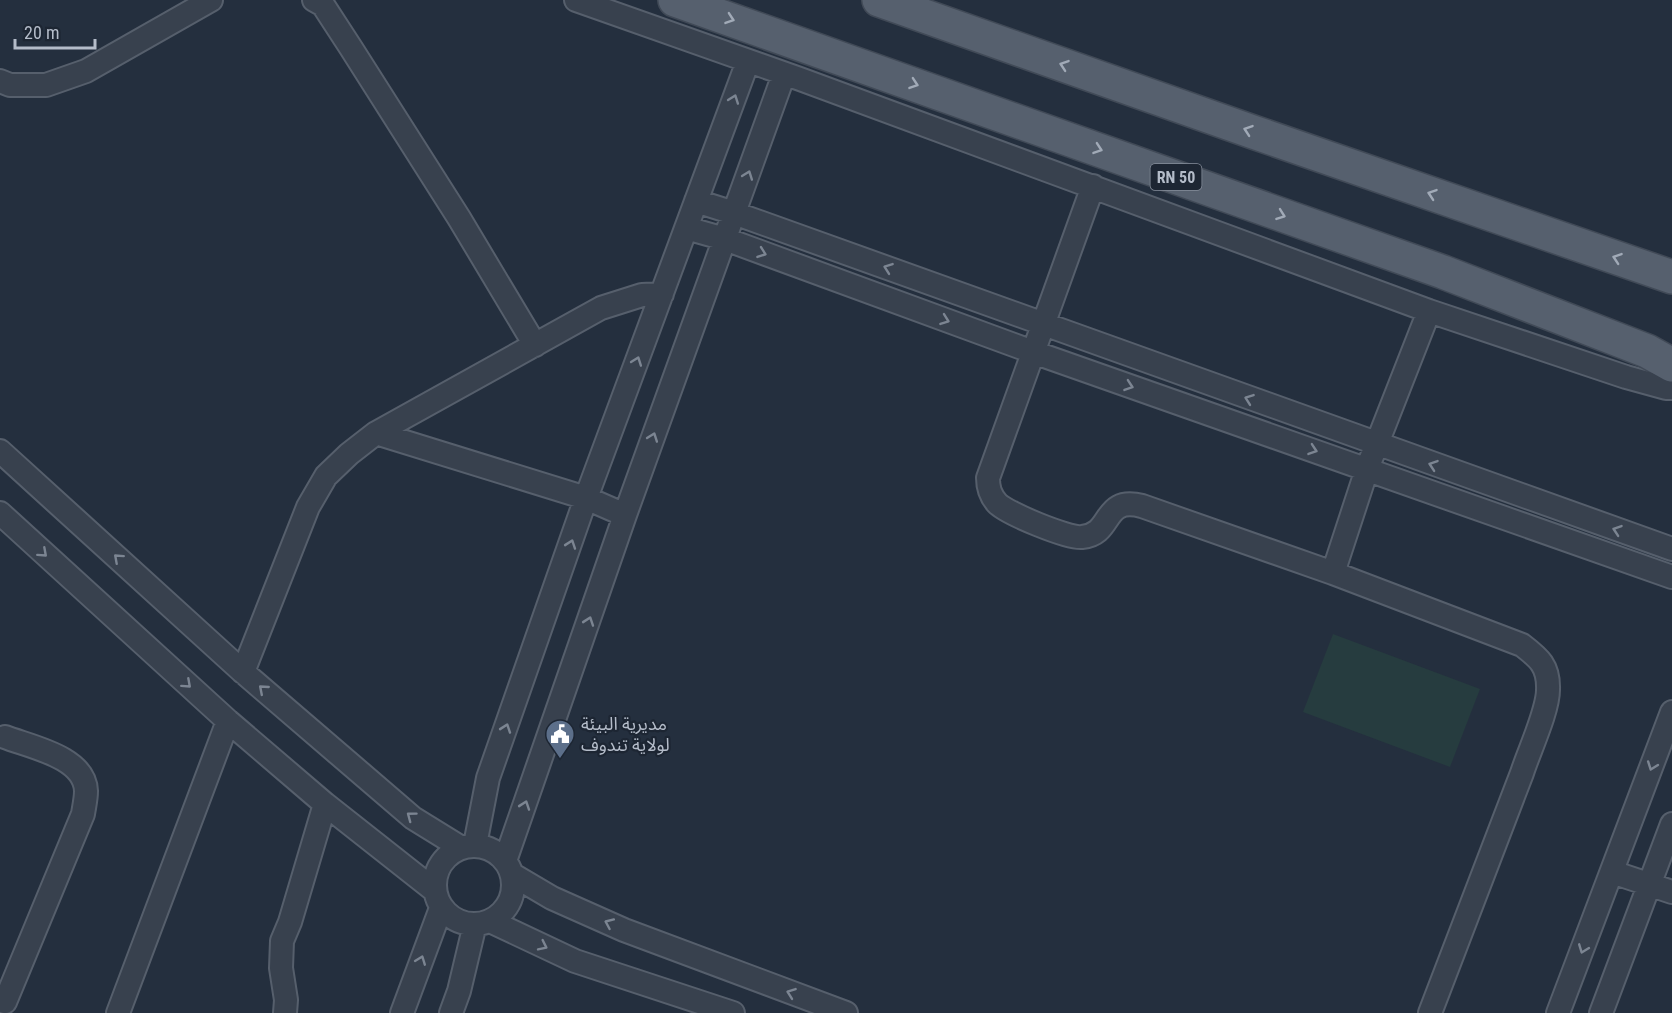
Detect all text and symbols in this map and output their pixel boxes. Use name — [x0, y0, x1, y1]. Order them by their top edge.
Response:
scale bar — [15, 12, 94, 50]
one-way arrow — [724, 12, 735, 25]
text: 20 m — [24, 22, 59, 43]
one-way arrow — [1059, 60, 1070, 73]
one-way arrow — [908, 77, 919, 90]
one-way arrow — [727, 94, 740, 105]
one-way arrow — [1243, 125, 1254, 138]
one-way arrow — [1092, 142, 1103, 155]
road number: RN 50 — [1150, 164, 1202, 190]
one-way arrow — [740, 170, 753, 181]
one-way arrow — [1428, 188, 1438, 201]
one-way arrow — [1275, 207, 1286, 220]
one-way arrow — [756, 245, 767, 258]
one-way arrow — [1612, 252, 1623, 265]
one-way arrow — [884, 263, 895, 275]
one-way arrow — [939, 312, 950, 325]
one-way arrow — [630, 356, 643, 367]
one-way arrow — [1123, 378, 1134, 391]
one-way arrow — [1245, 393, 1255, 406]
one-way arrow — [646, 432, 659, 443]
one-way arrow — [1307, 443, 1318, 456]
one-way arrow — [1428, 459, 1439, 472]
one-way arrow — [1612, 524, 1623, 537]
one-way arrow — [563, 539, 576, 550]
one-way arrow — [36, 545, 47, 556]
one-way arrow — [115, 554, 125, 565]
one-way arrow — [581, 616, 594, 627]
one-way arrow — [181, 677, 191, 688]
one-way arrow — [259, 685, 270, 696]
place label: مديرية البيئة لولاية تندوف — [581, 713, 670, 756]
public building icon: مديرية البيئة لولاية تندوف — [544, 718, 576, 760]
one-way arrow — [498, 723, 511, 734]
one-way arrow — [1646, 761, 1659, 771]
one-way arrow — [517, 800, 530, 811]
one-way arrow — [407, 812, 418, 823]
one-way arrow — [604, 919, 615, 931]
one-way arrow — [536, 939, 547, 951]
one-way arrow — [1578, 943, 1590, 954]
one-way arrow — [414, 955, 427, 966]
one-way arrow — [787, 987, 797, 1000]

